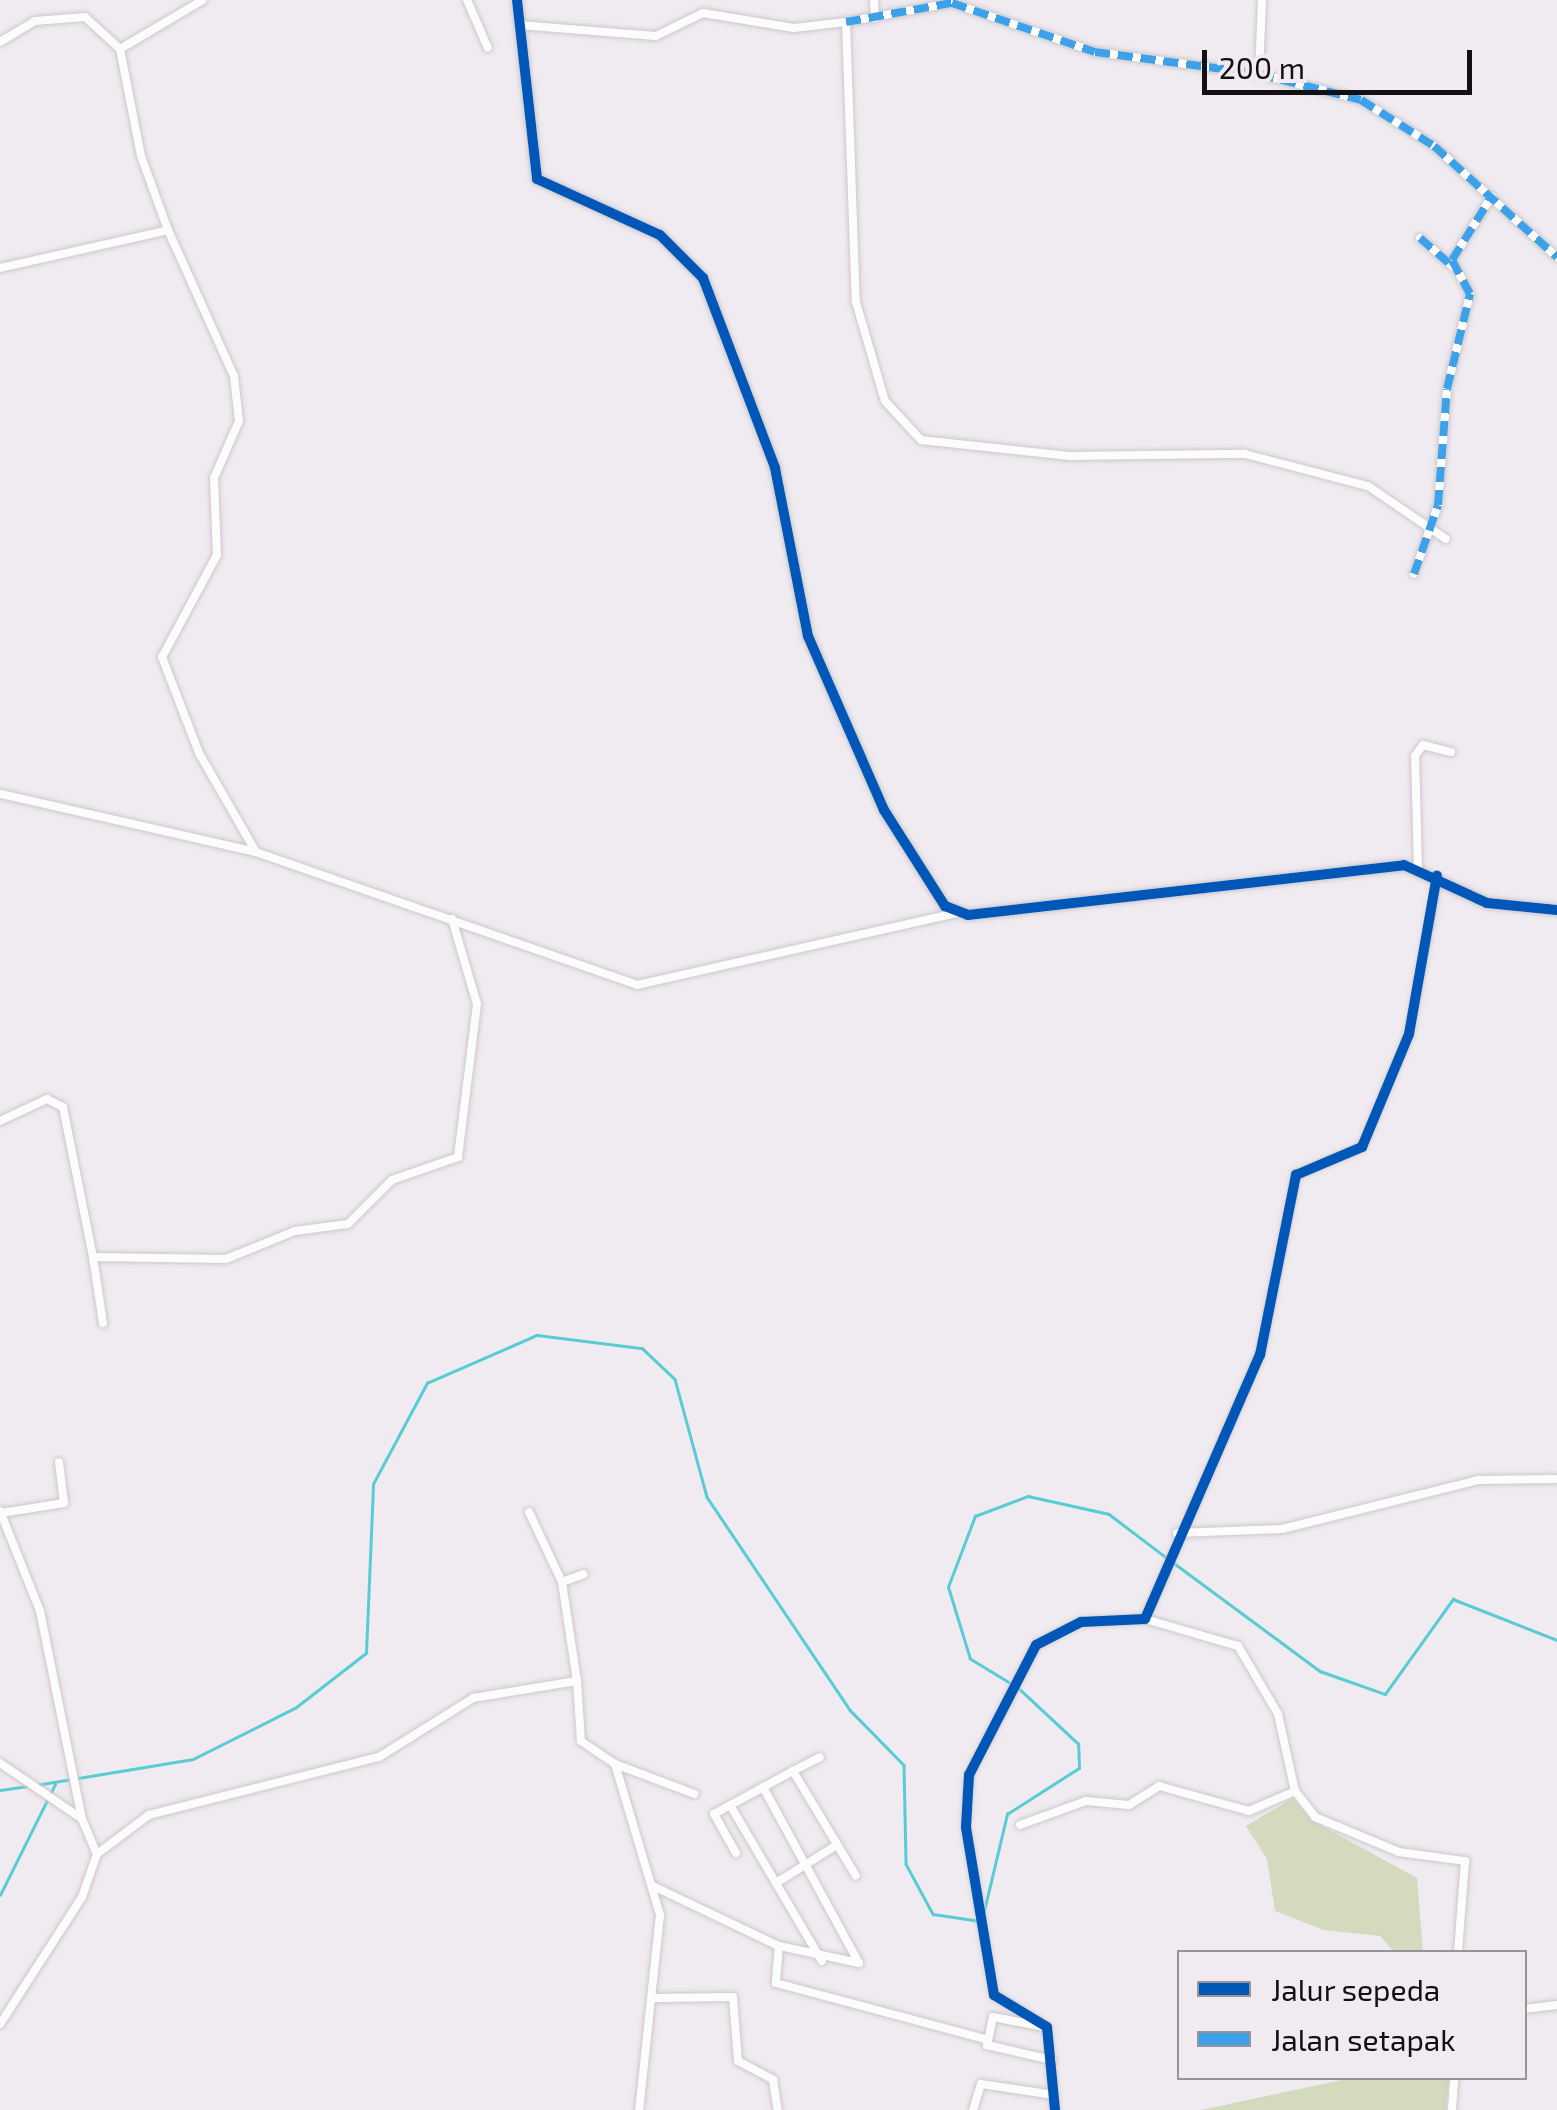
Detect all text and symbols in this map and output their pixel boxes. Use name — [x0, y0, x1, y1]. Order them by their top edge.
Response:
scale bar — [1207, 30, 1477, 92]
text: 200 m — [1219, 49, 1305, 85]
legend — [1177, 1950, 1527, 2080]
text: Jalur sepeda — [1271, 1971, 1440, 2007]
text: Jalan setapak — [1271, 2021, 1456, 2057]

